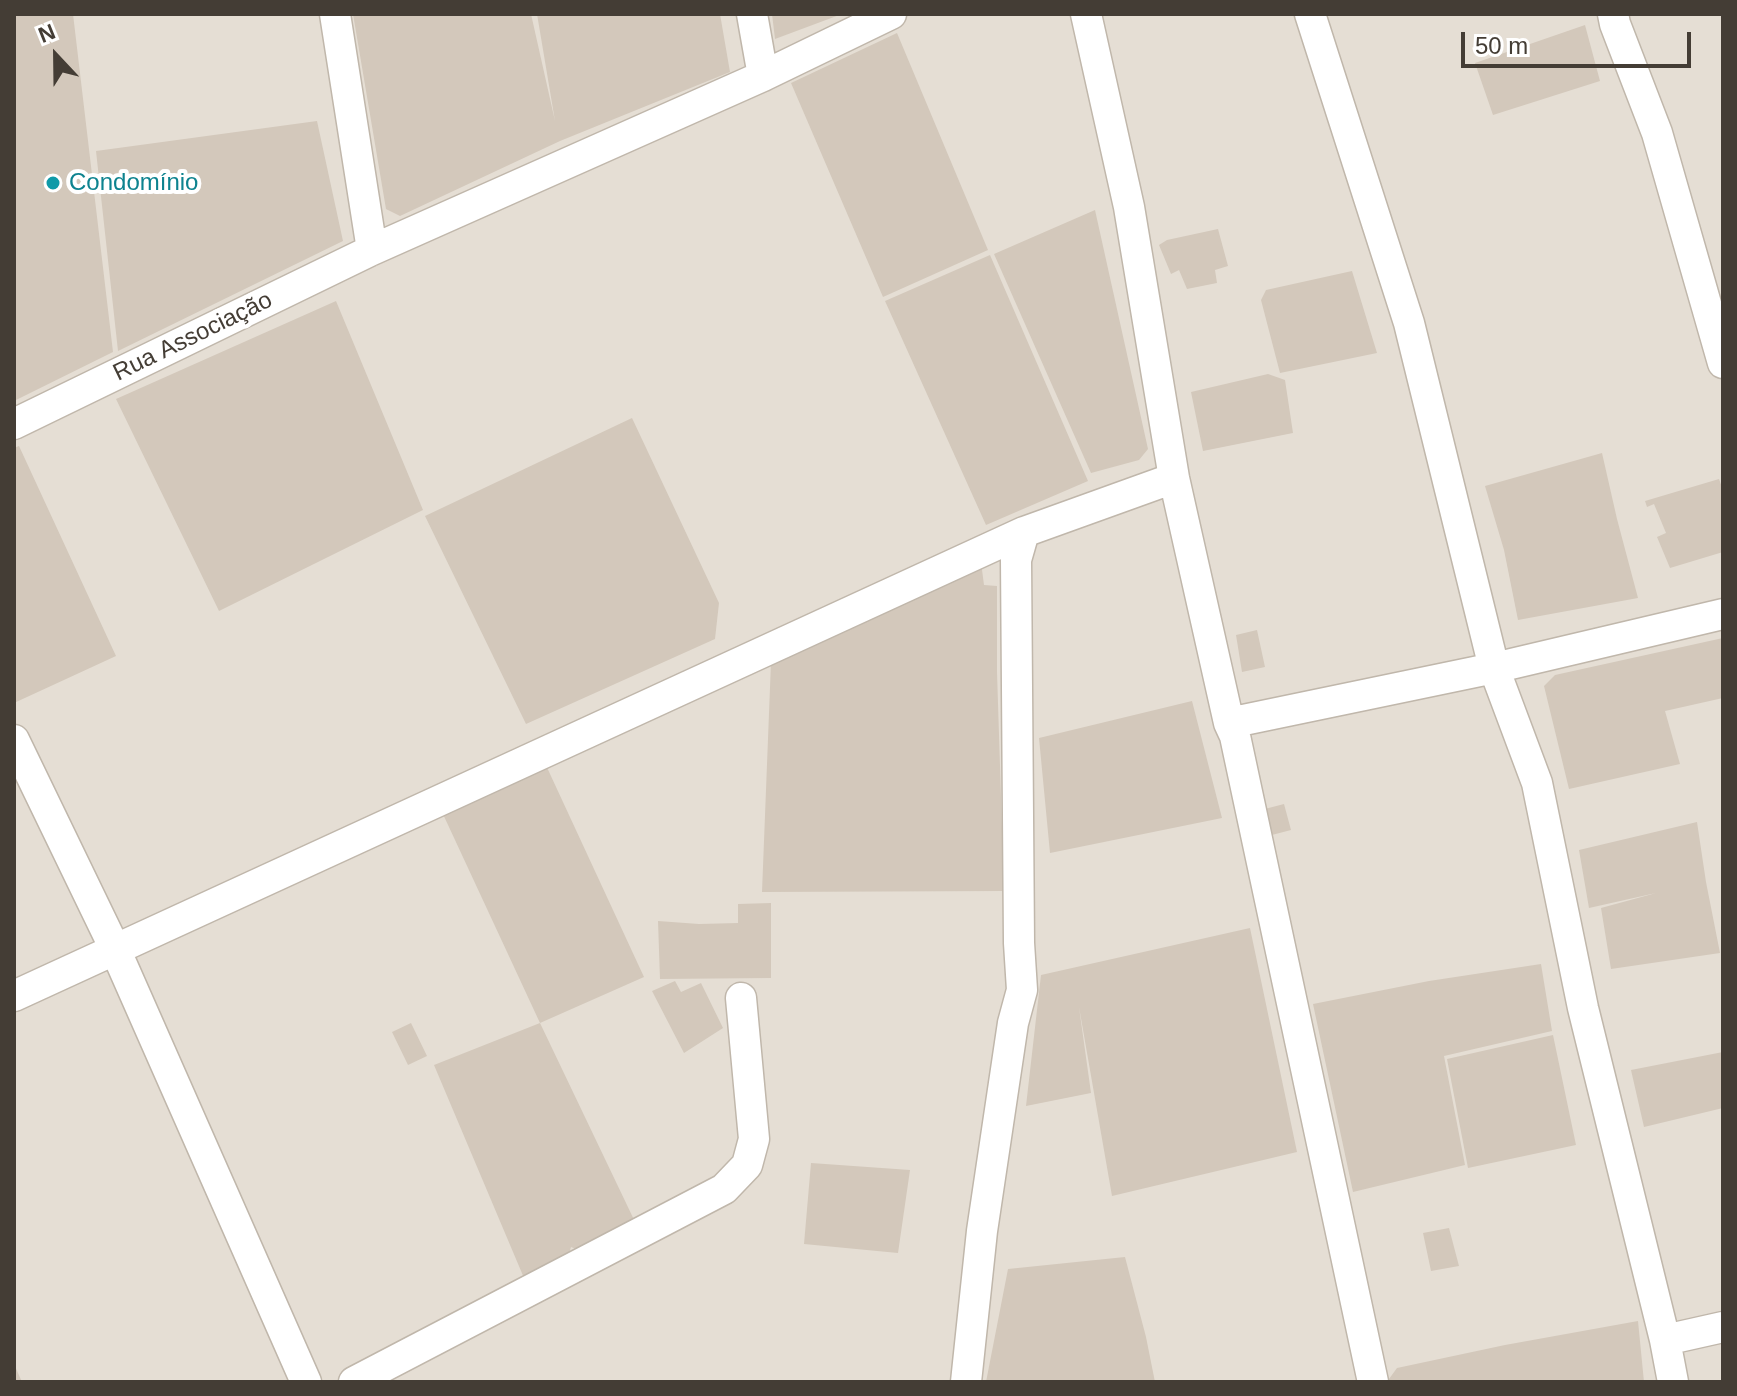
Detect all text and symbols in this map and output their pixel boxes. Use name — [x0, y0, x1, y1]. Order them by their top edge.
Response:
north arrow — [16, 16, 96, 96]
scale bar — [1465, 16, 1695, 66]
text: N — [35, 19, 59, 48]
text: 50 m — [1475, 32, 1528, 59]
place label: Condomínio — [69, 169, 198, 197]
marker: Condomínio — [44, 174, 62, 192]
street label: Rua Associação — [109, 286, 277, 388]

